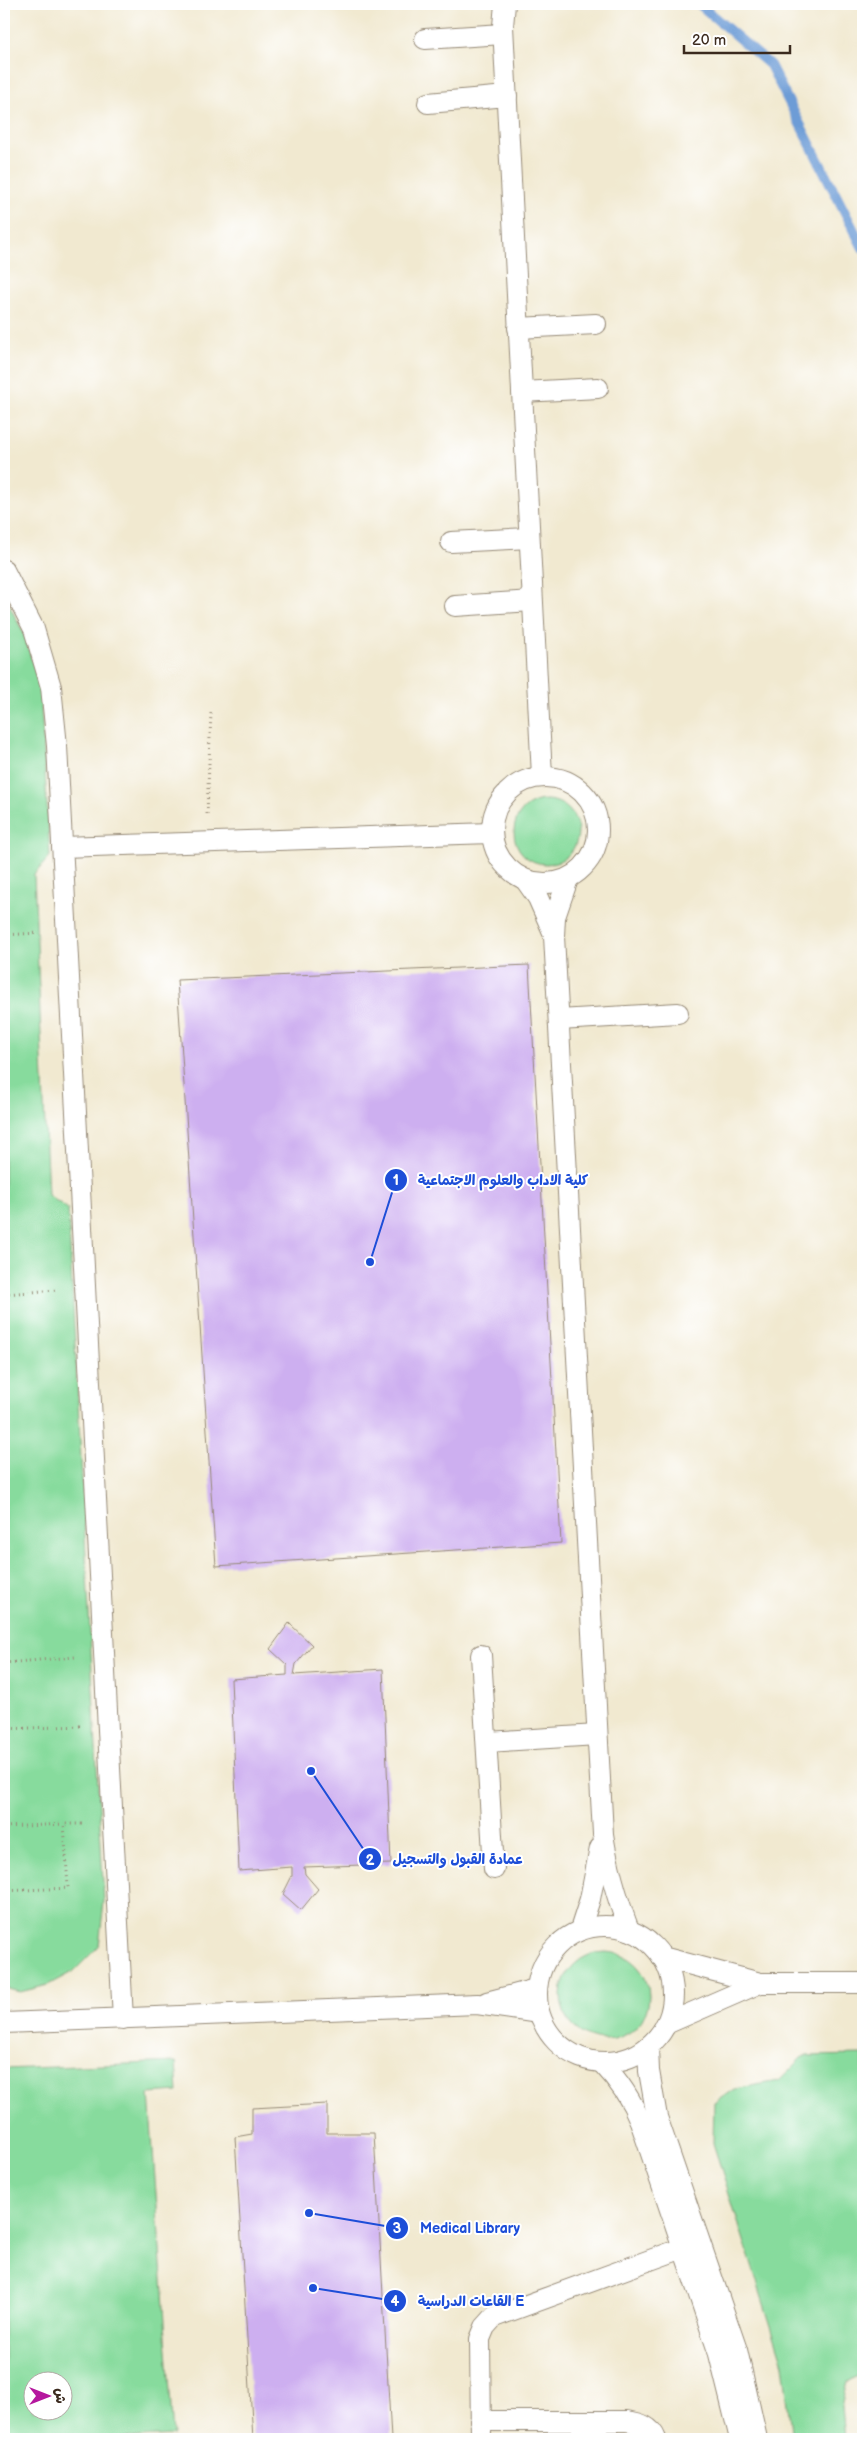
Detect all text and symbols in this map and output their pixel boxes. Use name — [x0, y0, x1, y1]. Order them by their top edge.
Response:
scale bar — [684, 22, 791, 54]
text: 20 m — [692, 31, 726, 50]
callout: كلية الاداب والعلوم الاجتماعية — [383, 1165, 599, 1194]
text: 1 — [393, 1171, 399, 1190]
text: كلية الاداب والعلوم الاجتماعية — [418, 1172, 589, 1191]
callout: عمادة القبول والتسجيل — [357, 1845, 533, 1874]
text: 2 — [366, 1851, 375, 1870]
text: عمادة القبول والتسجيل — [393, 1851, 524, 1868]
callout: Medical Library — [385, 2213, 530, 2242]
text: 3 — [393, 2219, 402, 2238]
text: Medical Library — [420, 2220, 521, 2237]
callout: القاعات الدراسية E — [382, 2286, 534, 2315]
text: 4 — [391, 2292, 400, 2311]
text: القاعات الدراسية E — [418, 2293, 524, 2310]
north arrow — [22, 2370, 72, 2420]
text: ش — [52, 2388, 69, 2404]

